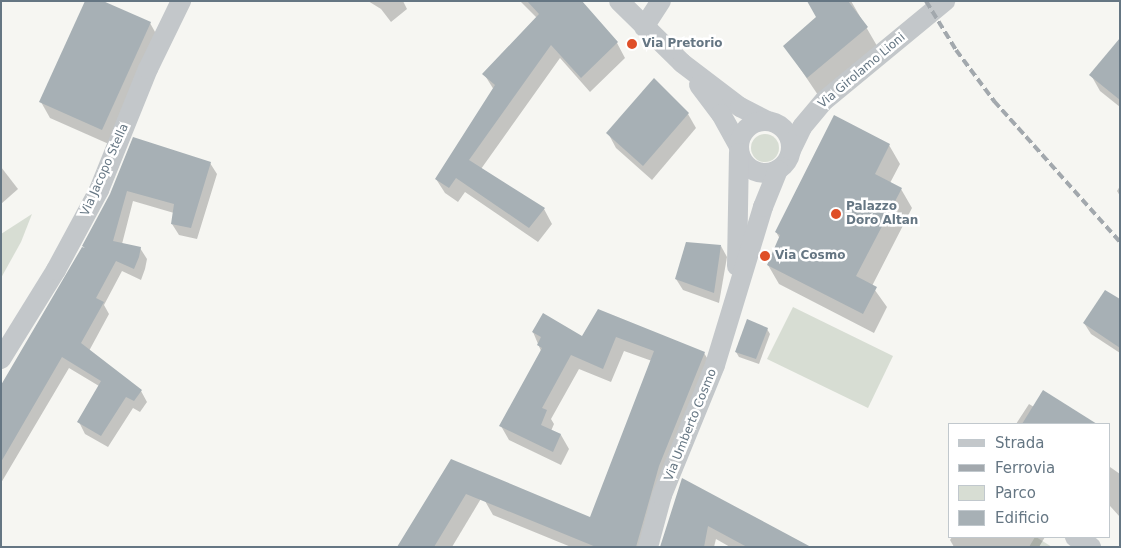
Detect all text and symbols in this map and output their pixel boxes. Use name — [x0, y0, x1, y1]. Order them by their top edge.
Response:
street label: Via Girolamo Lioni — [816, 30, 908, 112]
place label: Via Pretorio — [642, 37, 723, 51]
marker: Via Pretorio — [626, 38, 638, 50]
street label: Via Jacopo Stella — [78, 121, 132, 219]
place label: Palazzo Doro Altan — [846, 200, 918, 228]
marker: Palazzo Doro Altan — [830, 208, 842, 220]
place label: Via Cosmo — [775, 249, 845, 263]
marker: Via Cosmo — [759, 250, 771, 262]
street label: Via Umberto Cosmo — [662, 367, 720, 483]
legend — [948, 423, 1111, 538]
text: Strada — [995, 434, 1044, 452]
text: Ferrovia — [995, 459, 1055, 477]
text: Parco — [995, 484, 1036, 502]
text: Edificio — [995, 509, 1049, 527]

